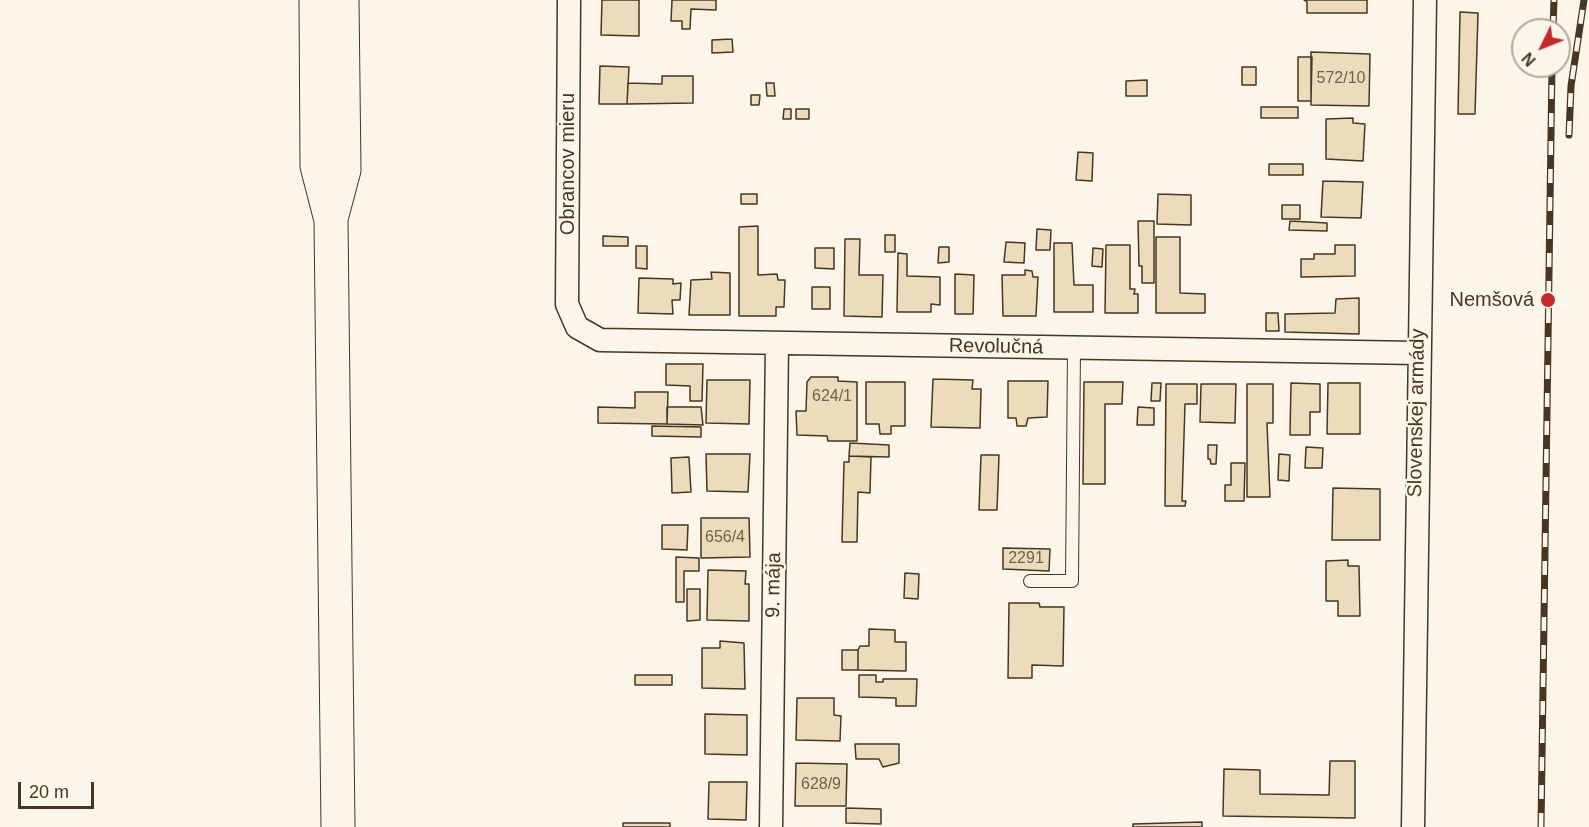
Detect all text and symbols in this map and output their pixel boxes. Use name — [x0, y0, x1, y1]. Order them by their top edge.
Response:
north arrow — [1511, 18, 1571, 78]
text: N — [1519, 49, 1539, 69]
house number: 572/10 — [1317, 69, 1365, 89]
street label: Obrancov mieru — [556, 93, 580, 235]
place label: Nemšová — [1450, 288, 1534, 312]
marker: Nemšová — [1539, 291, 1557, 309]
street label: Slovenskej armády — [1404, 328, 1430, 498]
street label: Revolučná — [949, 334, 1043, 360]
house number: 624/1 — [812, 387, 852, 407]
house number: 656/4 — [705, 528, 745, 548]
house number: 2291 — [1008, 549, 1044, 569]
street label: 9. mája — [761, 552, 787, 618]
scale bar — [21, 770, 98, 808]
house number: 628/9 — [801, 775, 841, 795]
text: 20 m — [29, 782, 69, 802]

